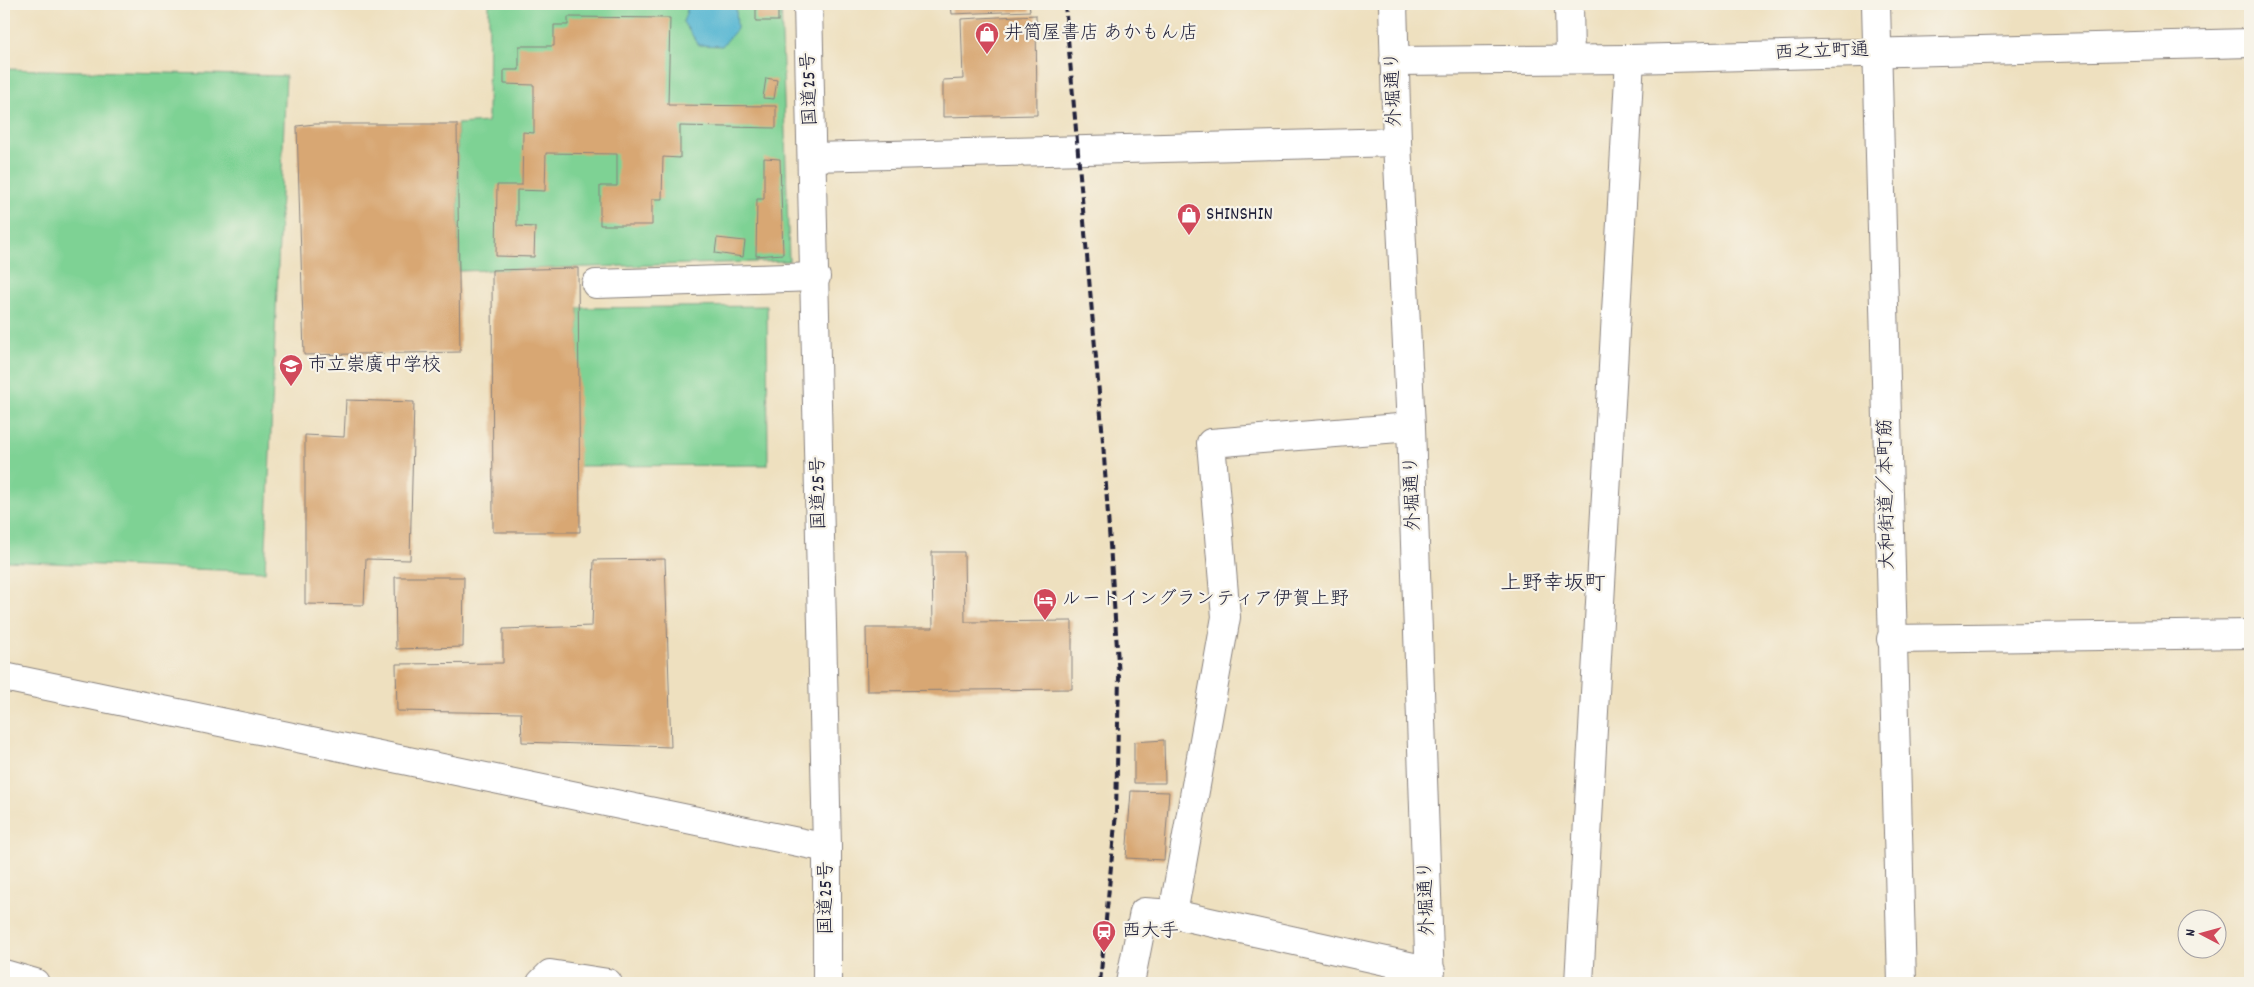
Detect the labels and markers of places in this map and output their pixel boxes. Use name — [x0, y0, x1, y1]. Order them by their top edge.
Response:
shop icon: 井筒屋書店 あかもん店 — [974, 21, 1000, 55]
place label: 井筒屋書店 あかもん店 — [1004, 21, 1198, 48]
shop icon: SHINSHIN — [1176, 202, 1202, 236]
place label: SHINSHIN — [1206, 202, 1273, 229]
school or university icon: 市立崇廣中学校 — [278, 353, 304, 387]
place label: 市立崇廣中学校 — [308, 353, 441, 380]
hotel icon: ルートイングランティア伊賀上野 — [1032, 587, 1058, 621]
place label: ルートイングランティア伊賀上野 — [1062, 587, 1349, 614]
station icon: 西大手 — [1091, 919, 1117, 953]
place label: 西大手 — [1122, 919, 1179, 946]

